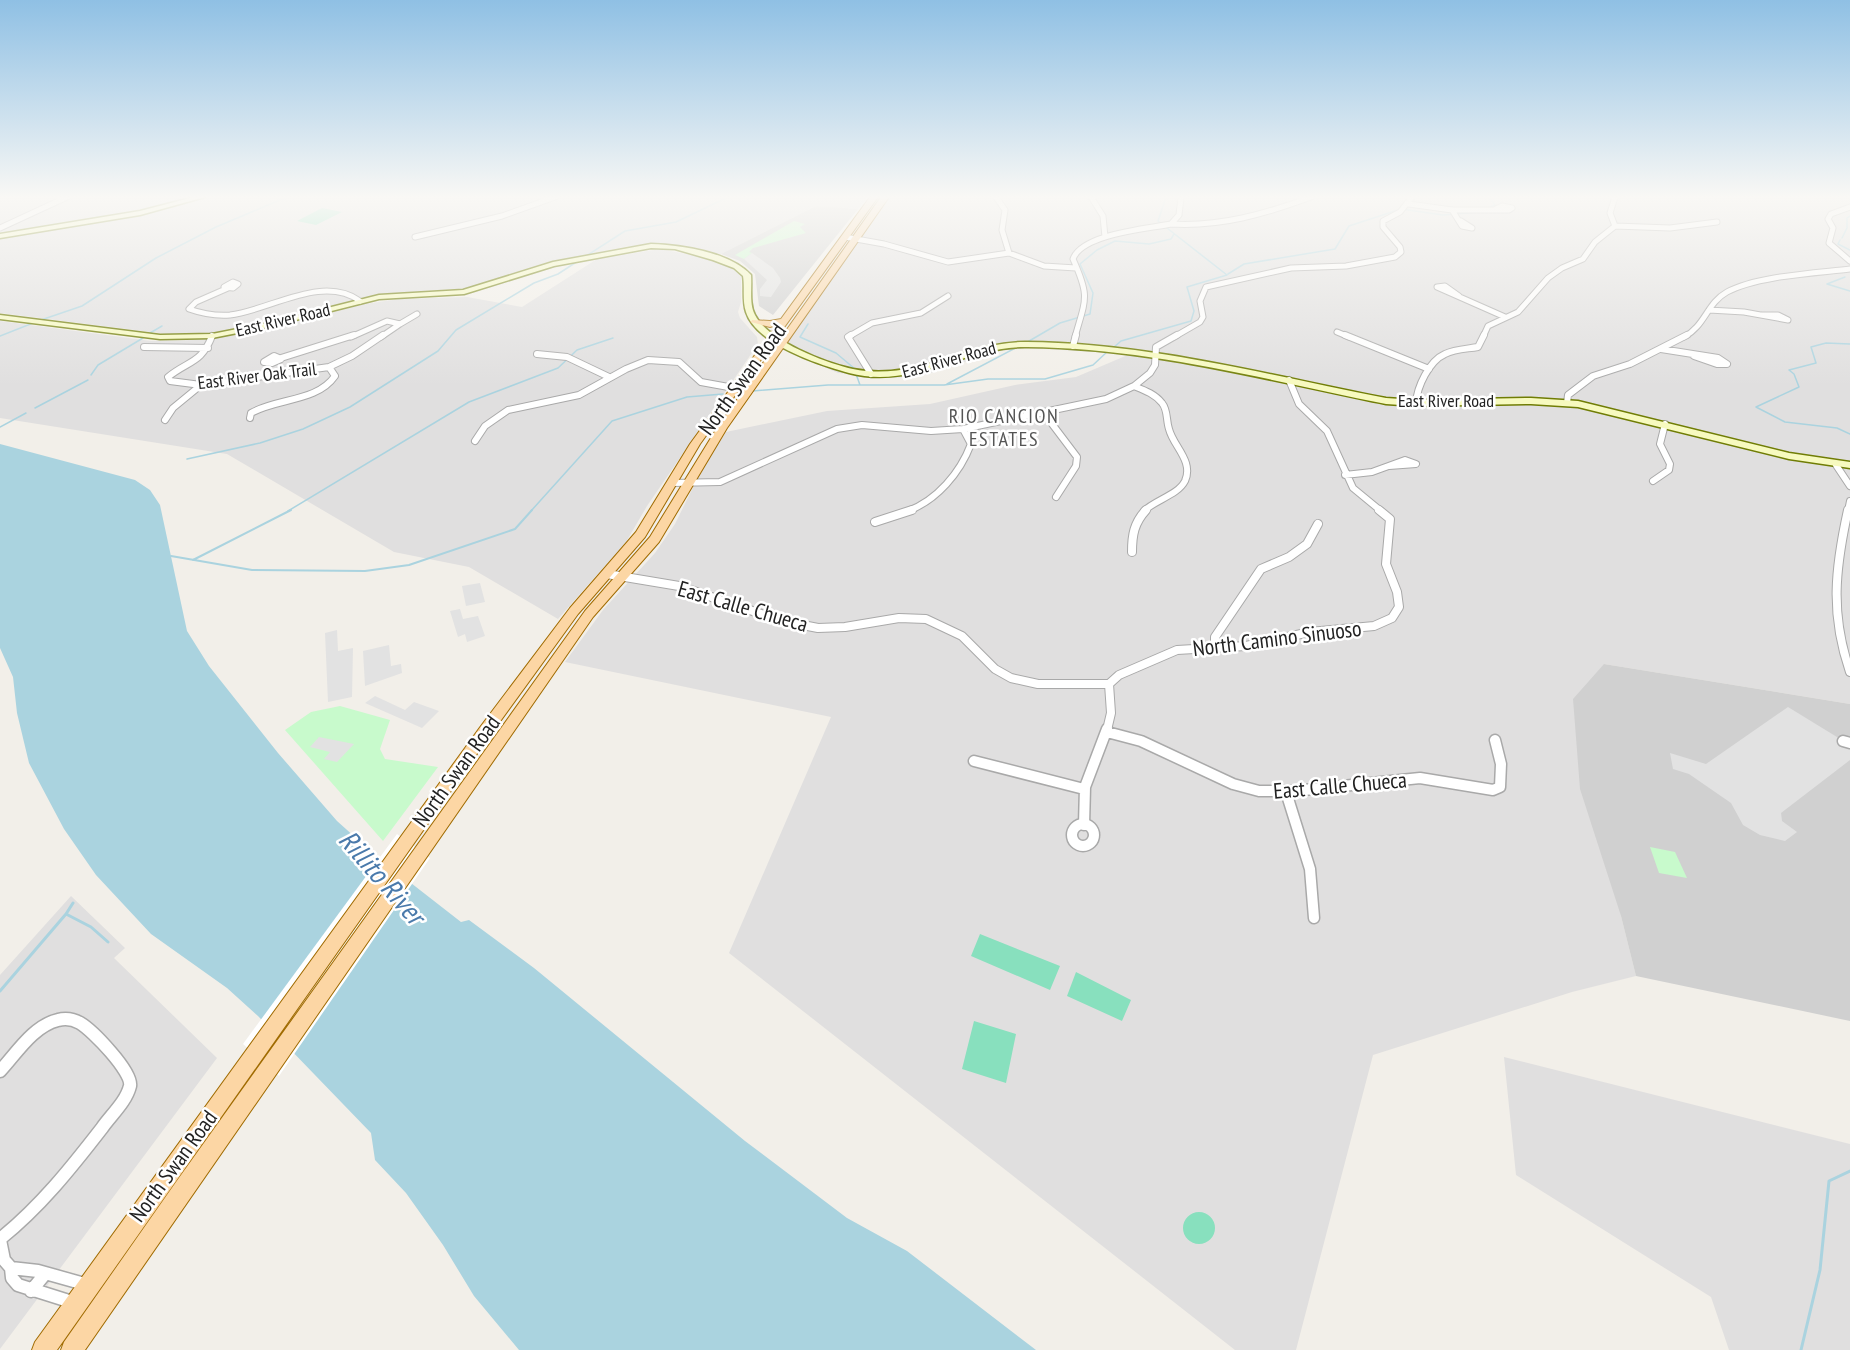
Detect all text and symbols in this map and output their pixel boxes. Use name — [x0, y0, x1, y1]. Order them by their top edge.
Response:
street label: East River Road — [233, 297, 332, 342]
street label: North Swan Road — [692, 318, 792, 440]
street label: East River Road — [899, 336, 998, 383]
street label: East River Oak Trail — [196, 357, 318, 394]
street label: East River Road — [1398, 389, 1494, 412]
district label: RIO CANCION ESTATES — [949, 403, 1059, 452]
street label: East Calle Chueca — [675, 574, 811, 638]
street label: North Camino Sinuoso — [1191, 614, 1363, 662]
street label: North Swan Road — [406, 710, 506, 832]
street label: East Calle Chueca — [1272, 765, 1408, 805]
water label: Rillito River — [331, 822, 436, 935]
street label: North Swan Road — [123, 1105, 223, 1227]

